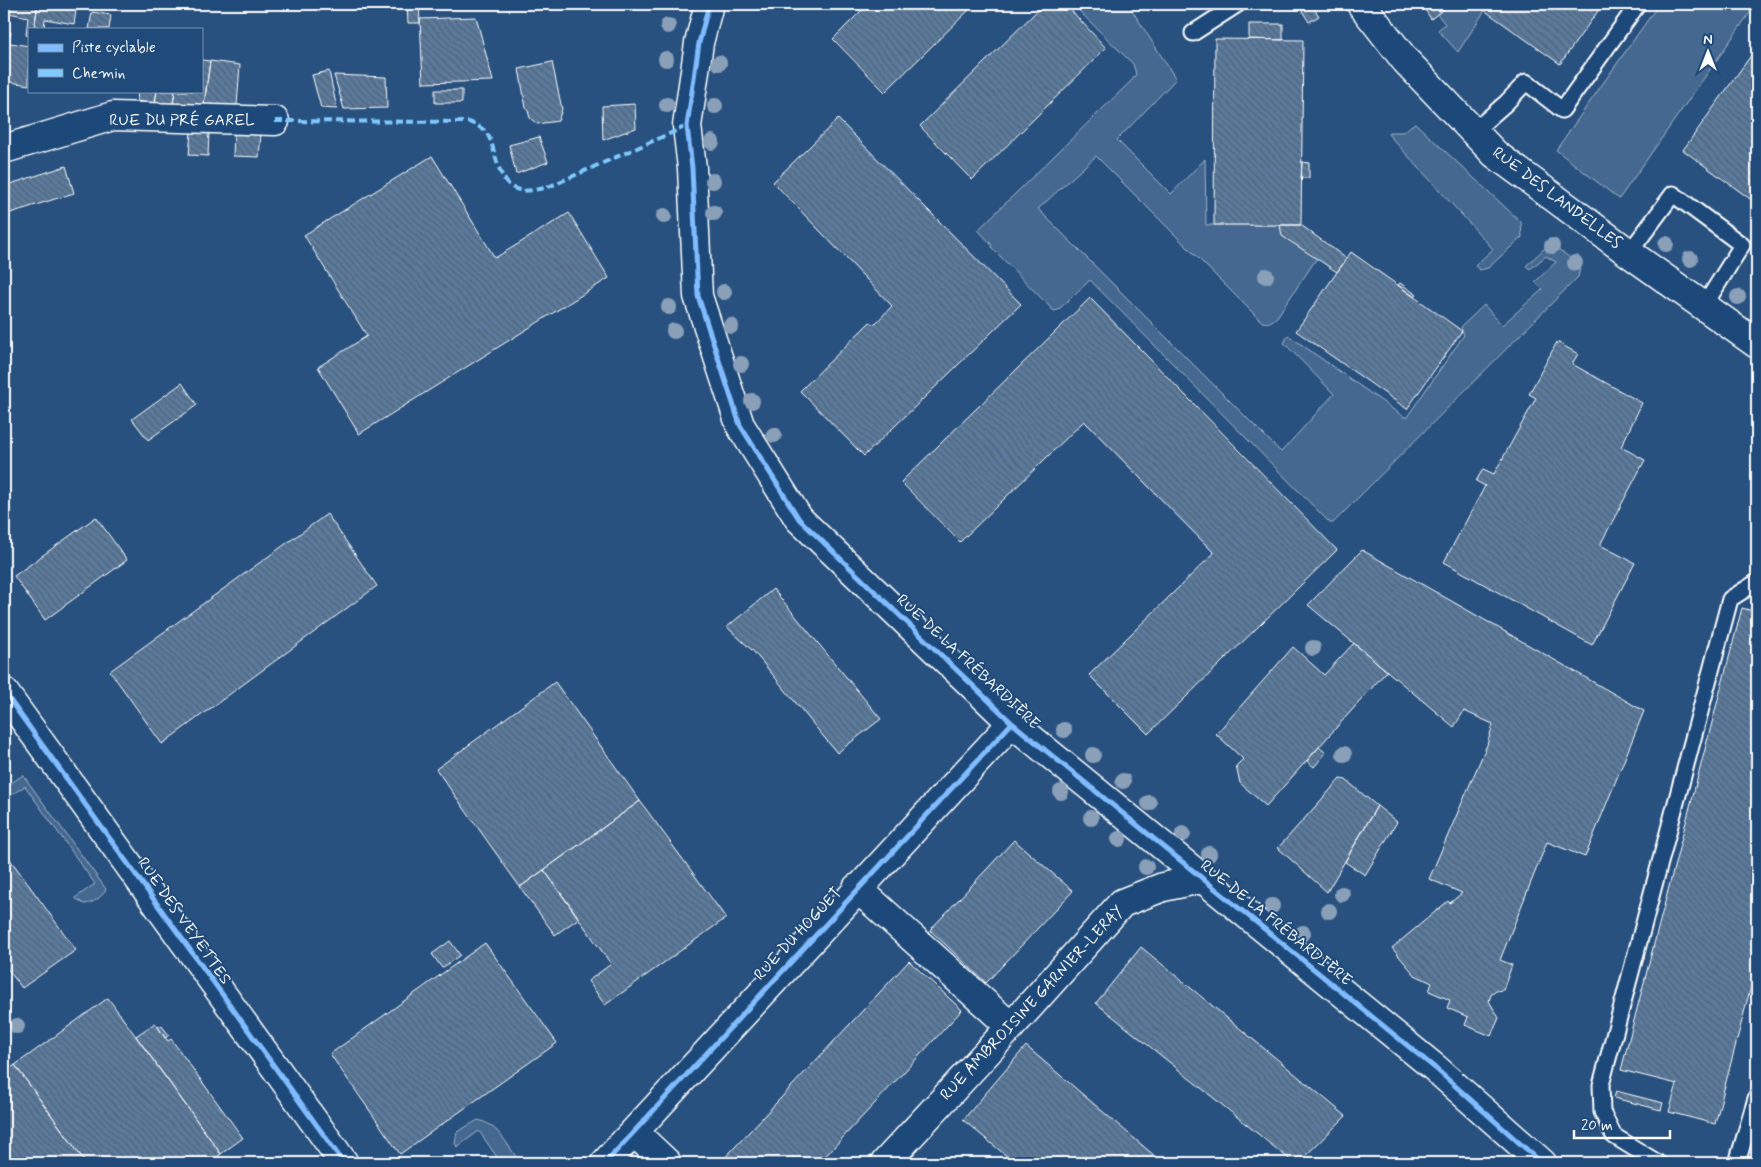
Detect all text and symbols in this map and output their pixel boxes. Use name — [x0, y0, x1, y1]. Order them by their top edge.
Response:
legend — [28, 28, 202, 92]
north arrow — [1684, 28, 1734, 78]
text: N — [1703, 31, 1713, 49]
text: Piste cyclable — [72, 38, 156, 58]
text: Chemin — [72, 64, 125, 84]
street label: RUE DU PRÉ GAREL — [109, 110, 255, 131]
street label: RUE DES LANDELLES — [1488, 142, 1626, 254]
street label: RUE DE LA FRÉBARDIÈRE — [892, 590, 1044, 734]
street label: RUE DES VEYETTES — [132, 853, 236, 989]
street label: RUE DE LA FRÉBARDIÈRE — [1196, 855, 1356, 991]
street label: RUE DU HOGUET — [749, 883, 847, 985]
street label: RUE AMBROISINE GARNIER-LERAY — [936, 901, 1128, 1105]
scale bar — [1574, 1107, 1670, 1139]
text: 20 m — [1581, 1116, 1613, 1136]

